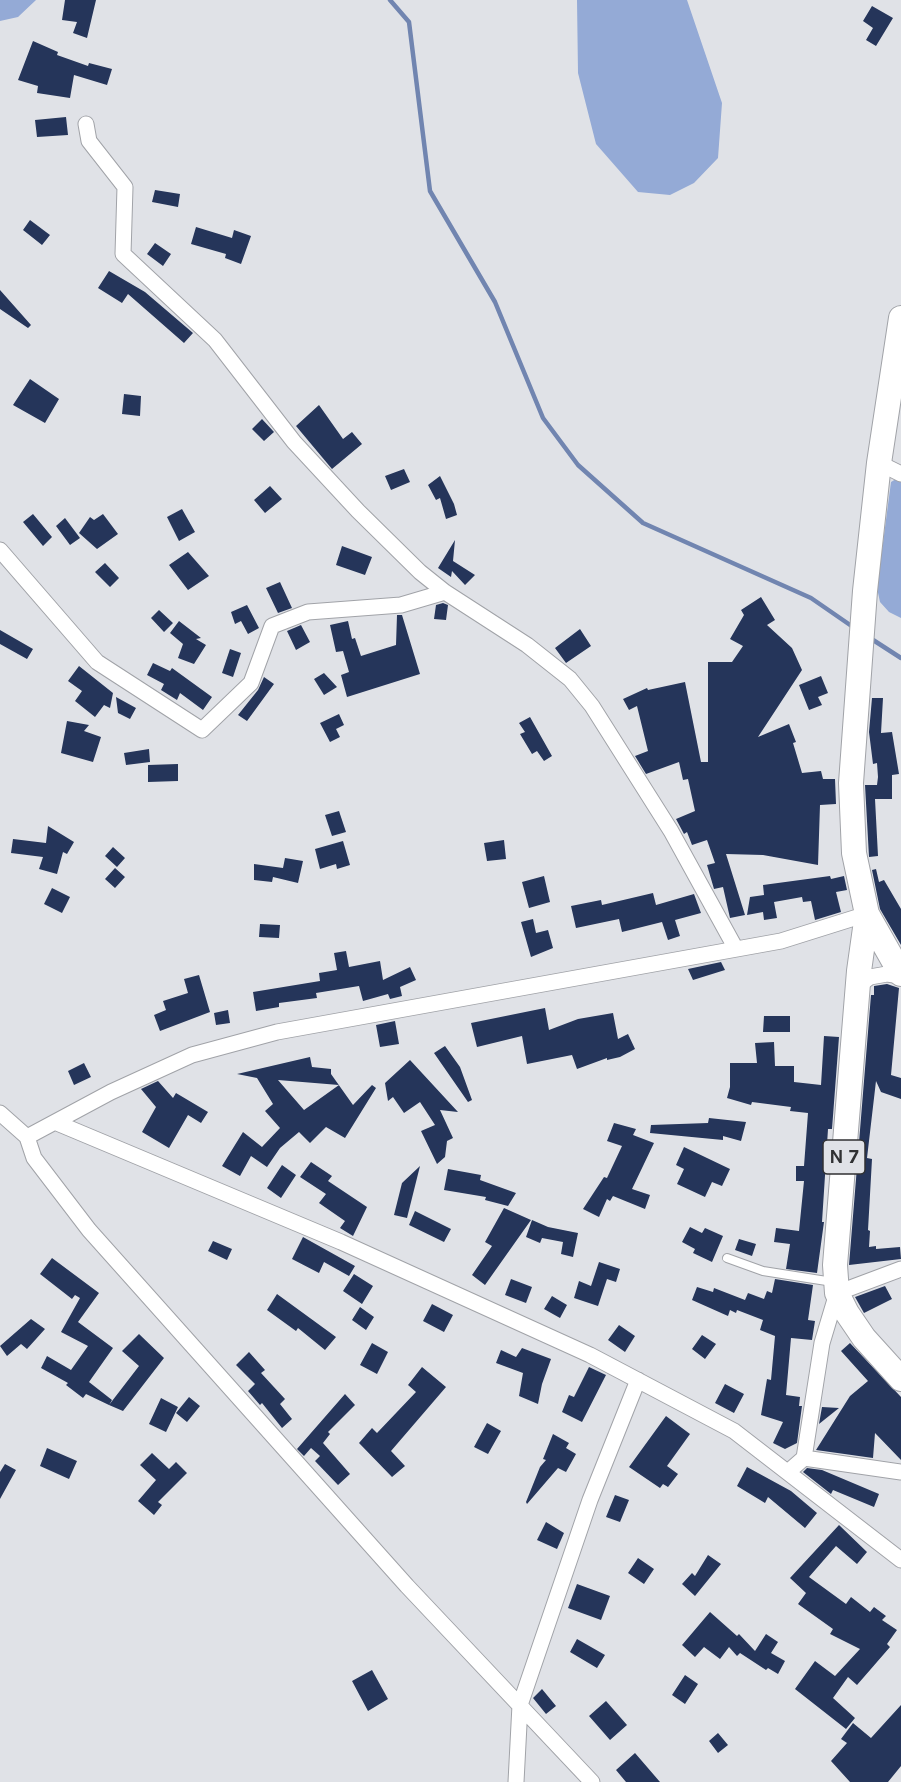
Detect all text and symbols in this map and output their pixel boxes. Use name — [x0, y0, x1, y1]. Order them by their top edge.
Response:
road number: N 7 — [823, 1140, 865, 1174]

